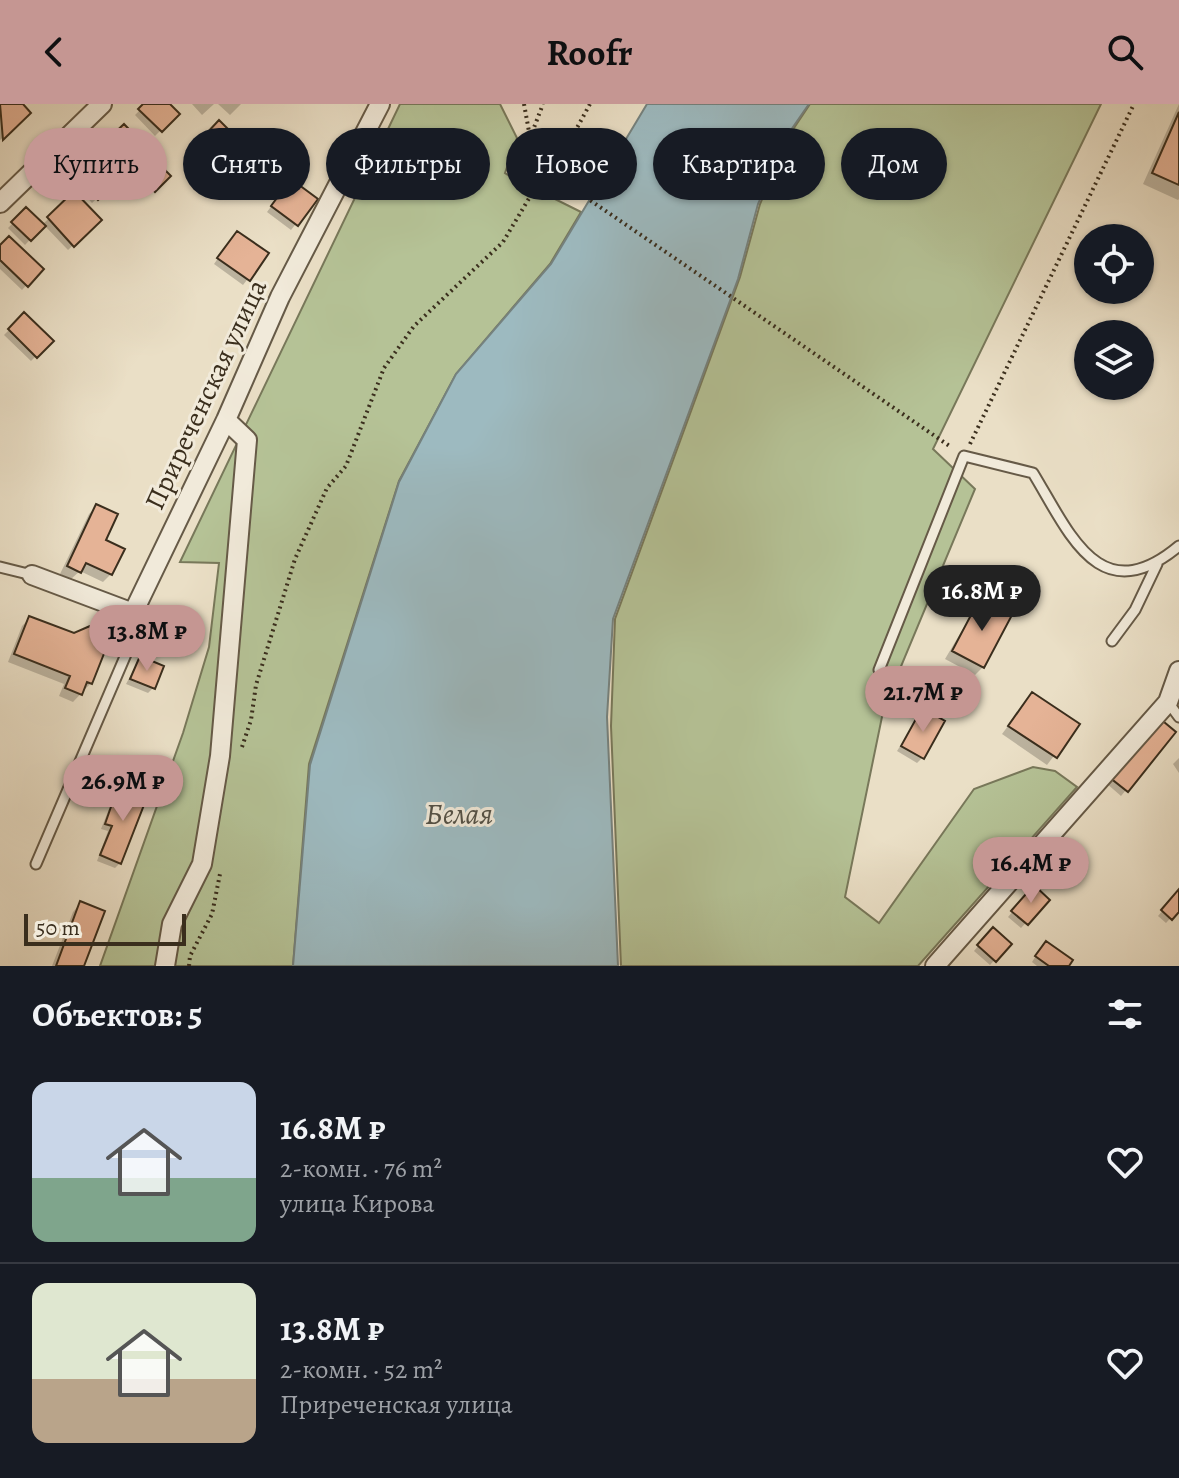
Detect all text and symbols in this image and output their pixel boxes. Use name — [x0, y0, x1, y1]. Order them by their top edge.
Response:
text: Roofr — [546, 28, 633, 77]
icon: back — [32, 30, 76, 74]
icon: search — [1103, 30, 1147, 74]
chip: Купить — [24, 128, 167, 200]
chip: Снять — [183, 128, 310, 200]
chip: Фильтры — [326, 128, 490, 200]
chip: Новое — [506, 128, 637, 200]
chip: Квартира — [653, 128, 825, 200]
chip: Дом — [841, 128, 947, 200]
map controls — [1074, 224, 1154, 400]
button: locate — [1074, 224, 1154, 304]
street label: Приреченская улица — [136, 273, 276, 516]
button: layers — [1074, 320, 1154, 400]
pin: 16.8M ₽ — [908, 565, 1056, 633]
text: 16.8M ₽ — [942, 573, 1022, 608]
pin: 13.8M ₽ — [73, 605, 221, 673]
text: 13.8M ₽ — [107, 613, 187, 648]
pin: 21.7M ₽ — [849, 666, 997, 734]
text: 21.7M ₽ — [883, 674, 963, 709]
pin: 26.9M ₽ — [49, 755, 197, 823]
text: 26.9M ₽ — [81, 763, 165, 798]
water label: Белая — [425, 794, 493, 834]
pin: 16.4M ₽ — [957, 837, 1105, 905]
text: 16.4M ₽ — [991, 845, 1071, 880]
scale bar — [24, 910, 186, 946]
text: 50 m — [36, 913, 80, 943]
text: Объектов: 5 — [32, 991, 203, 1038]
icon: filters — [1103, 992, 1147, 1036]
text: 16.8M ₽ — [280, 1104, 386, 1151]
icon: home — [96, 1114, 192, 1210]
icon: heart — [1103, 1140, 1147, 1184]
text: 2-комн. · 76 m² — [280, 1151, 442, 1186]
text: улица Кирова — [280, 1186, 435, 1221]
text: 13.8M ₽ — [280, 1305, 384, 1352]
icon: home — [96, 1315, 192, 1411]
icon: heart — [1103, 1341, 1147, 1385]
text: 2-комн. · 52 m² — [280, 1352, 443, 1387]
text: Приреченская улица — [280, 1387, 513, 1422]

